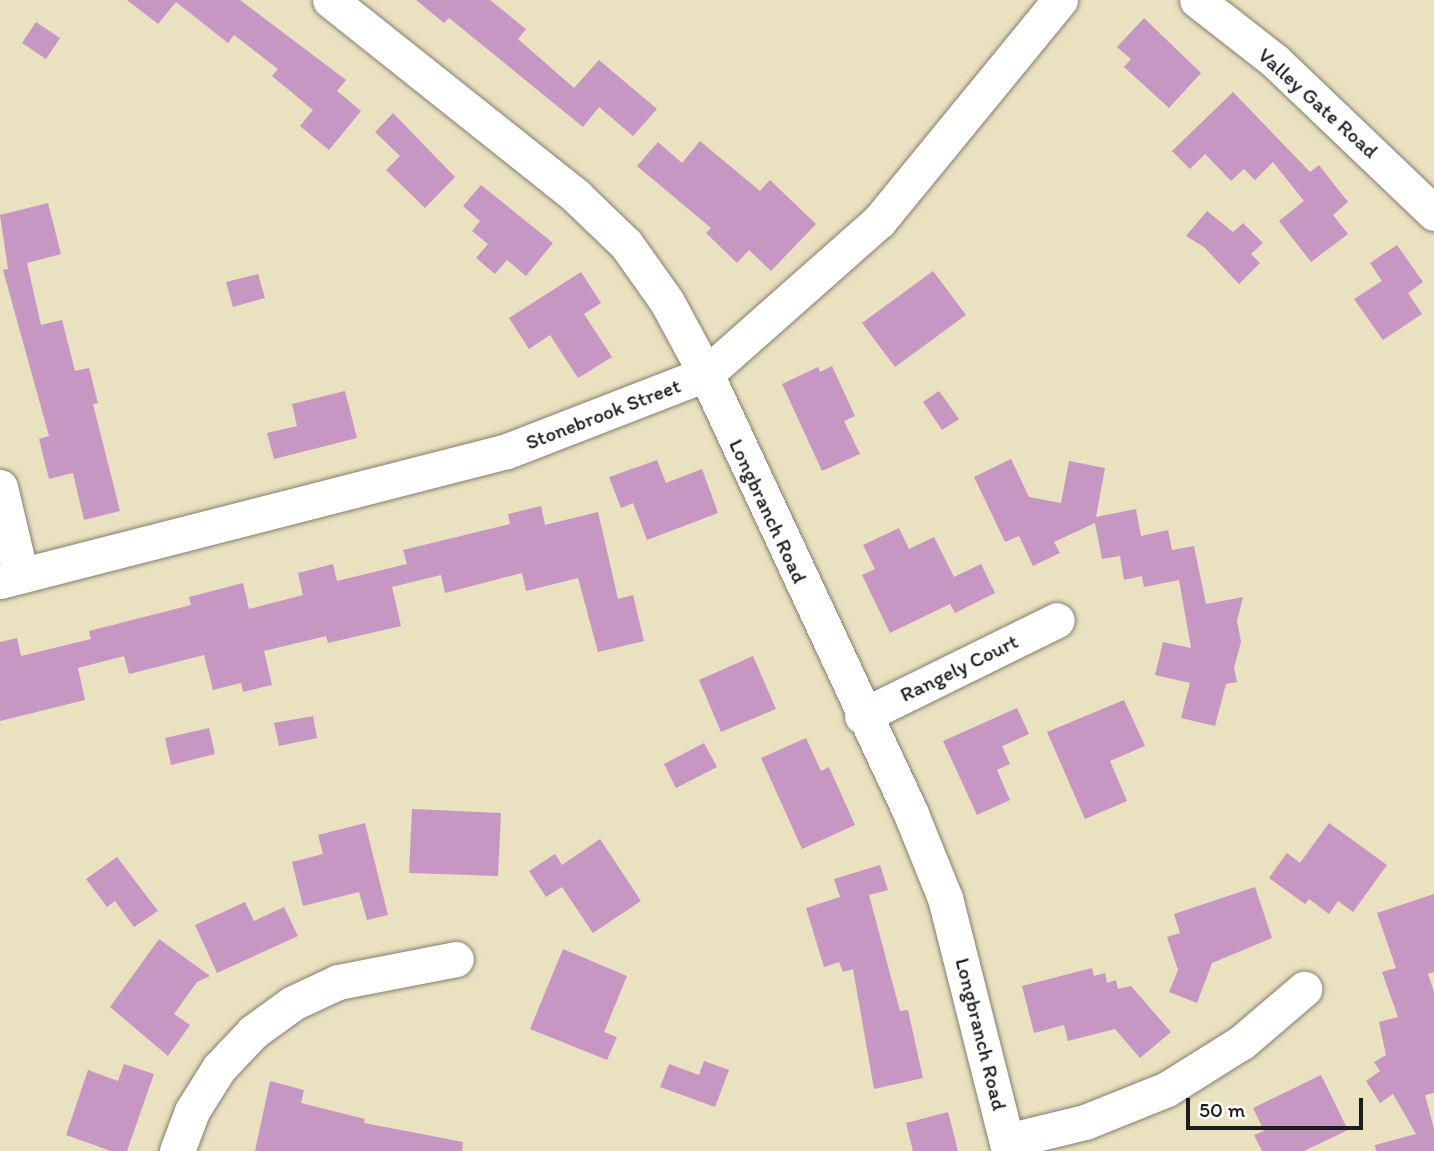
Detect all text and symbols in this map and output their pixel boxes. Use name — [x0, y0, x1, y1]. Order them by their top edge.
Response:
street label: Valley Gate Road — [1253, 43, 1383, 163]
street label: Stonebrook Street — [522, 373, 684, 455]
street label: Longbranch Road — [724, 435, 812, 587]
street label: Rangely Court — [896, 628, 1022, 708]
street label: Longbranch Road — [950, 955, 1012, 1113]
scale bar — [1189, 1084, 1366, 1128]
text: 50 m — [1199, 1097, 1245, 1122]

